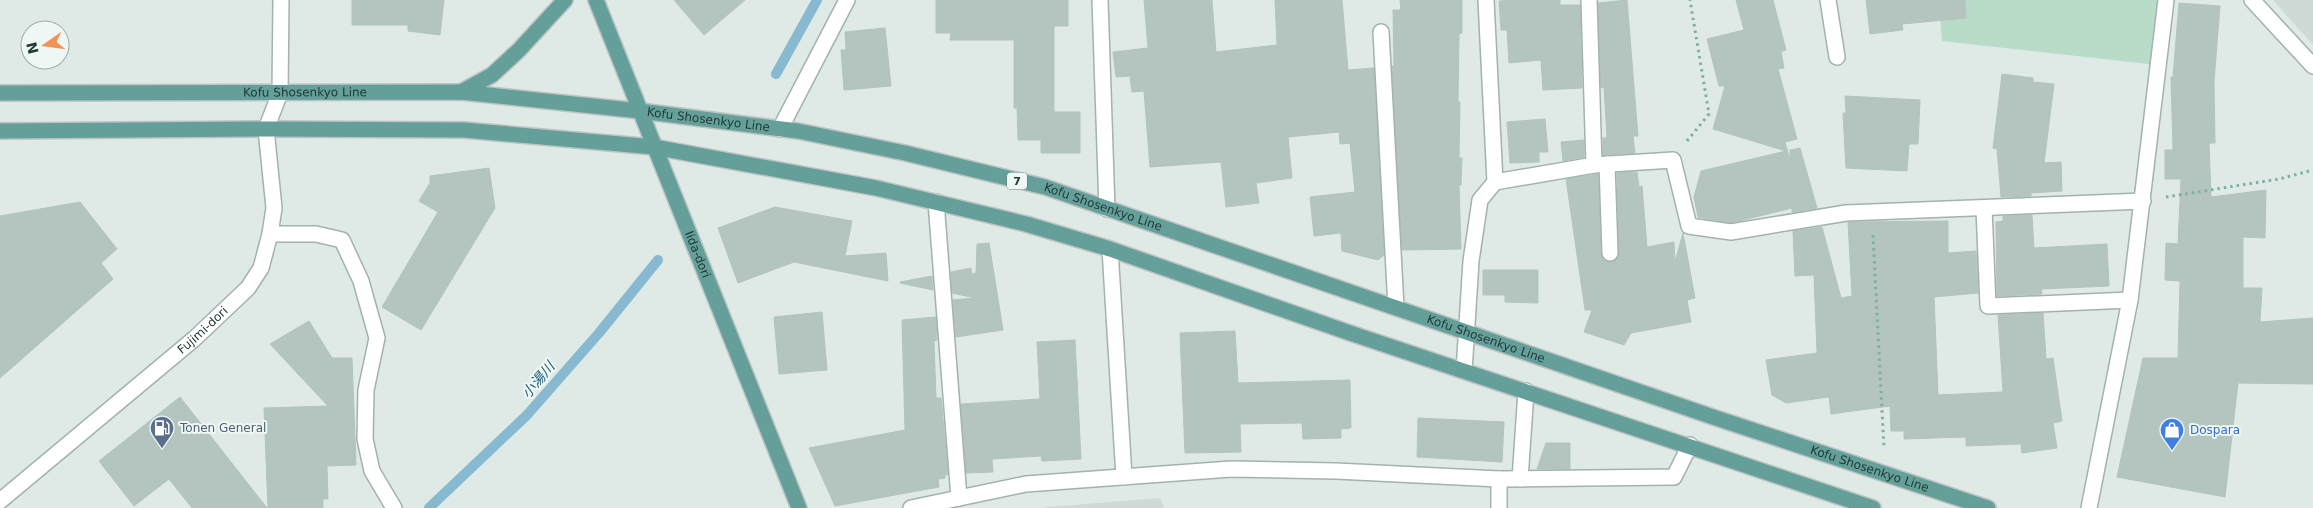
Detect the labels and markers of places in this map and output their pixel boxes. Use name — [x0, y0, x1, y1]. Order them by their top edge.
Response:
fuel station icon: Tonen General — [149, 415, 175, 449]
shop icon: Dospara — [2159, 417, 2185, 451]
place label: Tonen General — [179, 421, 266, 435]
place label: Dospara — [2190, 423, 2240, 437]

